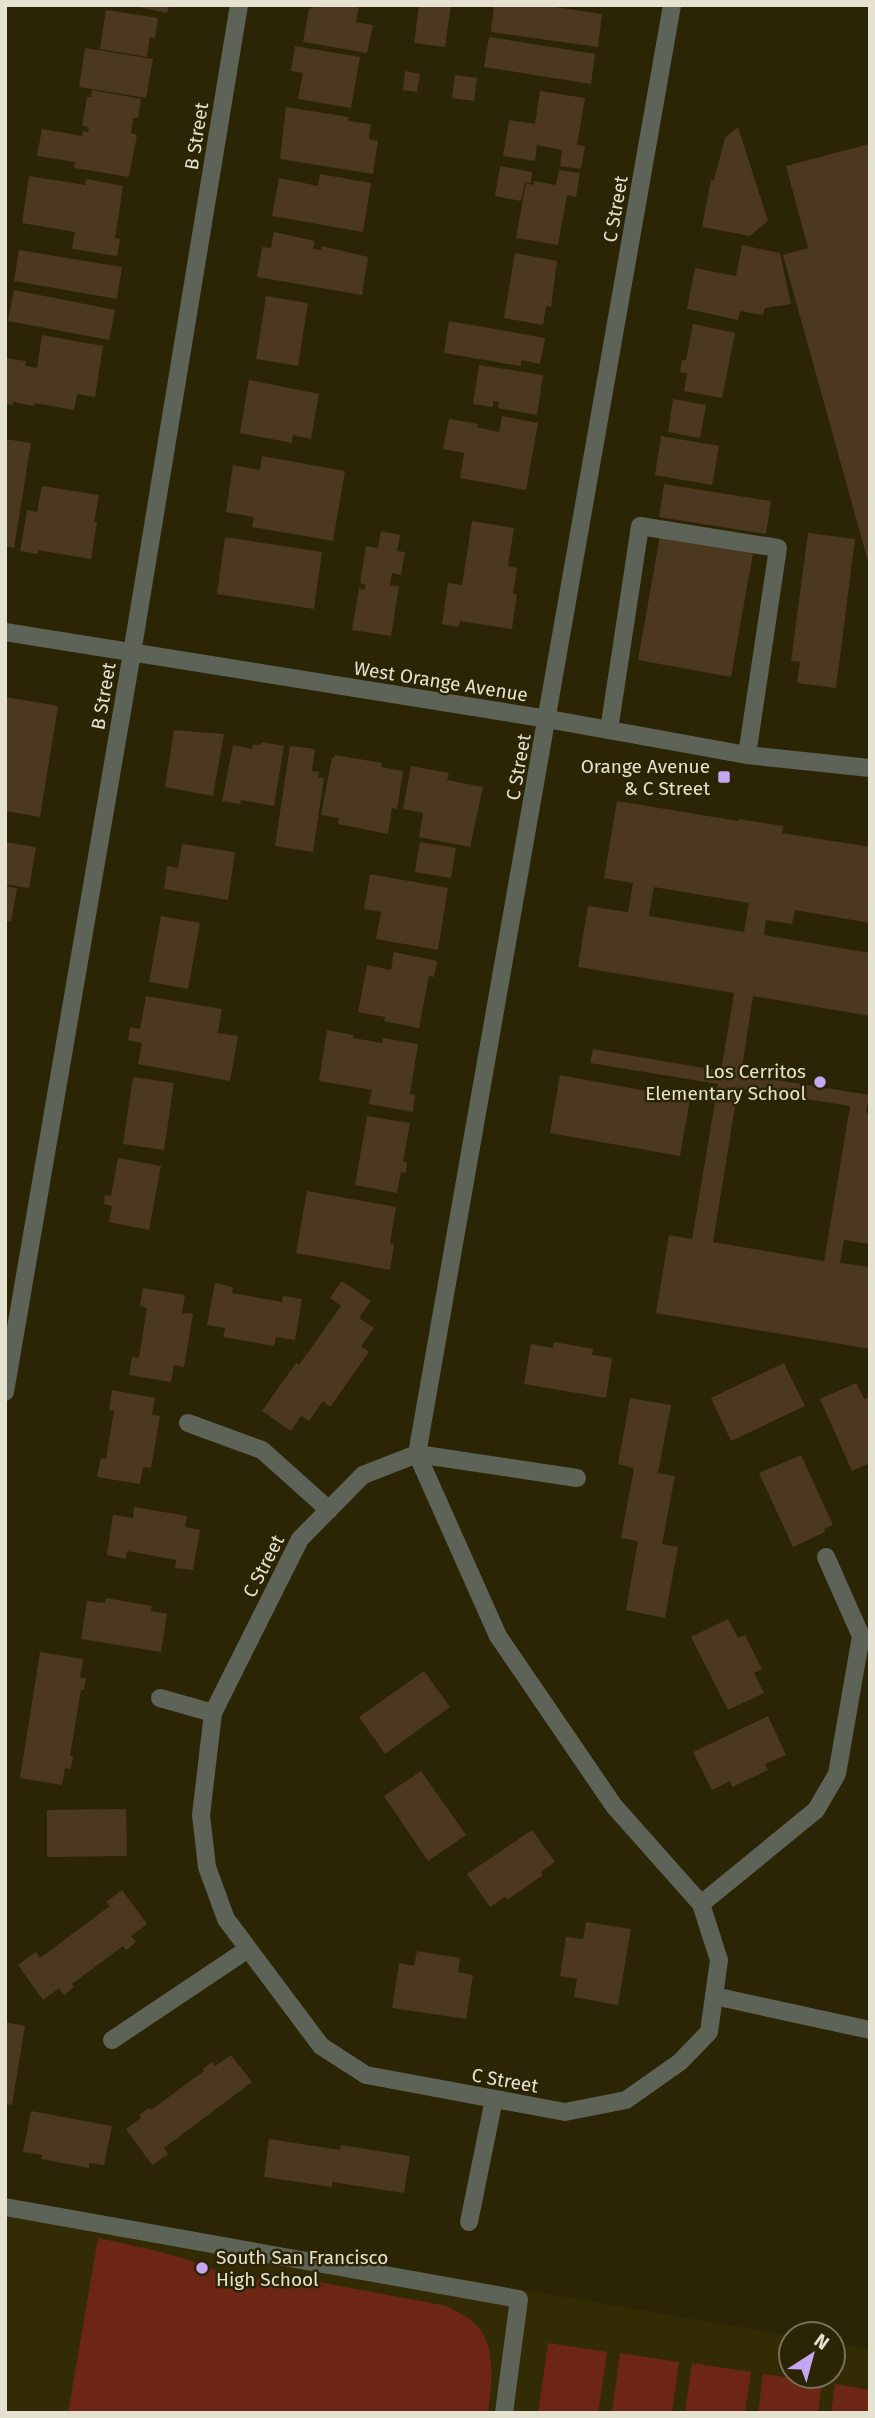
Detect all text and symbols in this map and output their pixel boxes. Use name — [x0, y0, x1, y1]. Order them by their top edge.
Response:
street label: B Street — [180, 100, 213, 172]
street label: C Street — [598, 174, 633, 244]
street label: West Orange Avenue — [352, 656, 530, 707]
street label: B Street — [86, 660, 121, 732]
street label: C Street — [501, 732, 536, 802]
place label: Orange Avenue & C Street — [581, 755, 710, 800]
marker: Orange Avenue & C Street — [716, 769, 732, 785]
place label: Los Cerritos Elementary School — [645, 1060, 806, 1105]
marker: Los Cerritos Elementary School — [812, 1074, 828, 1090]
street label: C Street — [238, 1531, 289, 1601]
street label: C Street — [470, 2063, 540, 2098]
place label: South San Francisco High School — [216, 2246, 388, 2291]
marker: South San Francisco High School — [194, 2260, 210, 2276]
north arrow — [777, 2320, 847, 2390]
text: N — [810, 2329, 834, 2355]

